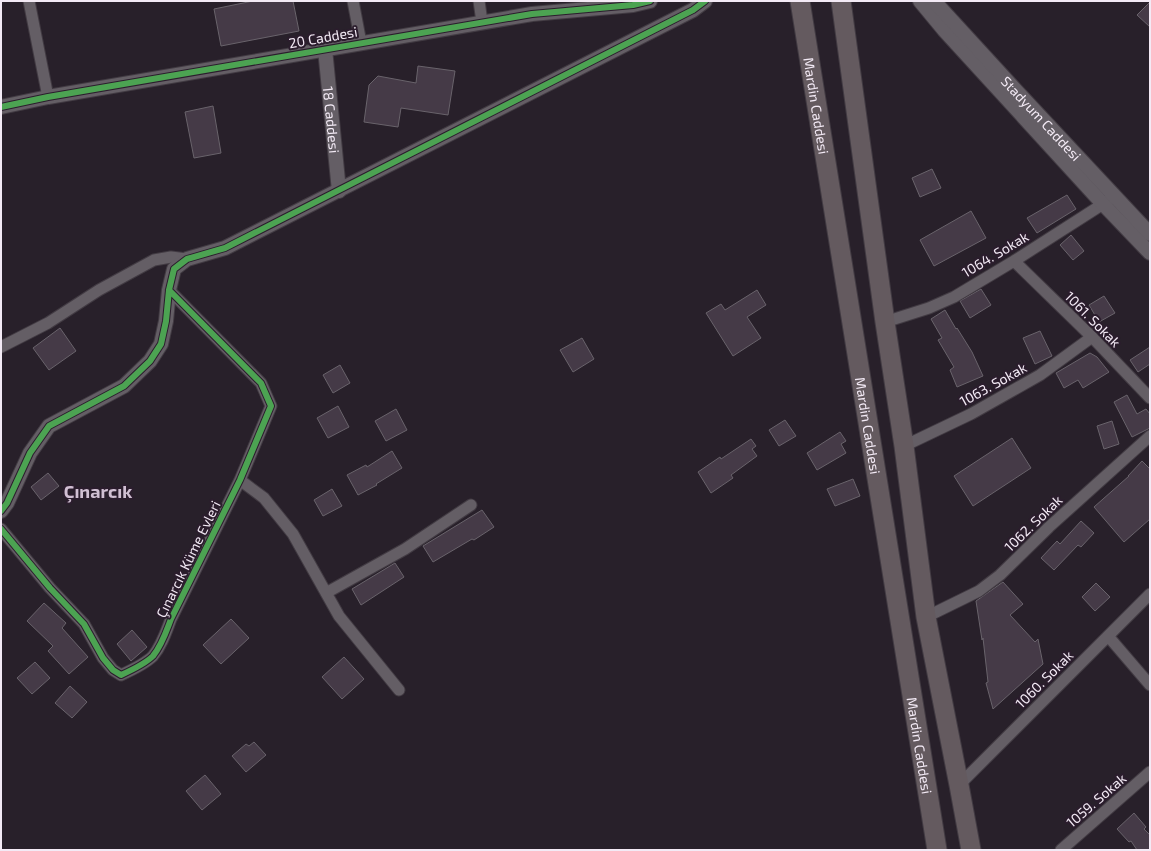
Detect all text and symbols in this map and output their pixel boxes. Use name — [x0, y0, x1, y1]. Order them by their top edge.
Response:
street label: 20 Caddesi — [287, 23, 359, 51]
street label: Mardin Caddesi — [801, 56, 833, 155]
street label: Stadyum Caddesi — [998, 72, 1085, 164]
street label: 18 Caddesi — [320, 85, 344, 154]
street label: 1064. Sokak — [959, 227, 1031, 281]
street label: 1061. Sokak — [1062, 288, 1124, 350]
street label: 1063. Sokak — [957, 359, 1029, 409]
street label: Mardin Caddesi — [852, 376, 885, 475]
district label: Çınarcık — [64, 480, 132, 503]
street label: 1062. Sokak — [1000, 491, 1066, 555]
street label: Çınarcık Küme Evleri — [152, 498, 225, 621]
street label: 1060. Sokak — [1012, 647, 1076, 711]
street label: Mardin Caddesi — [904, 696, 936, 795]
street label: 1059. Sokak — [1063, 769, 1129, 831]

